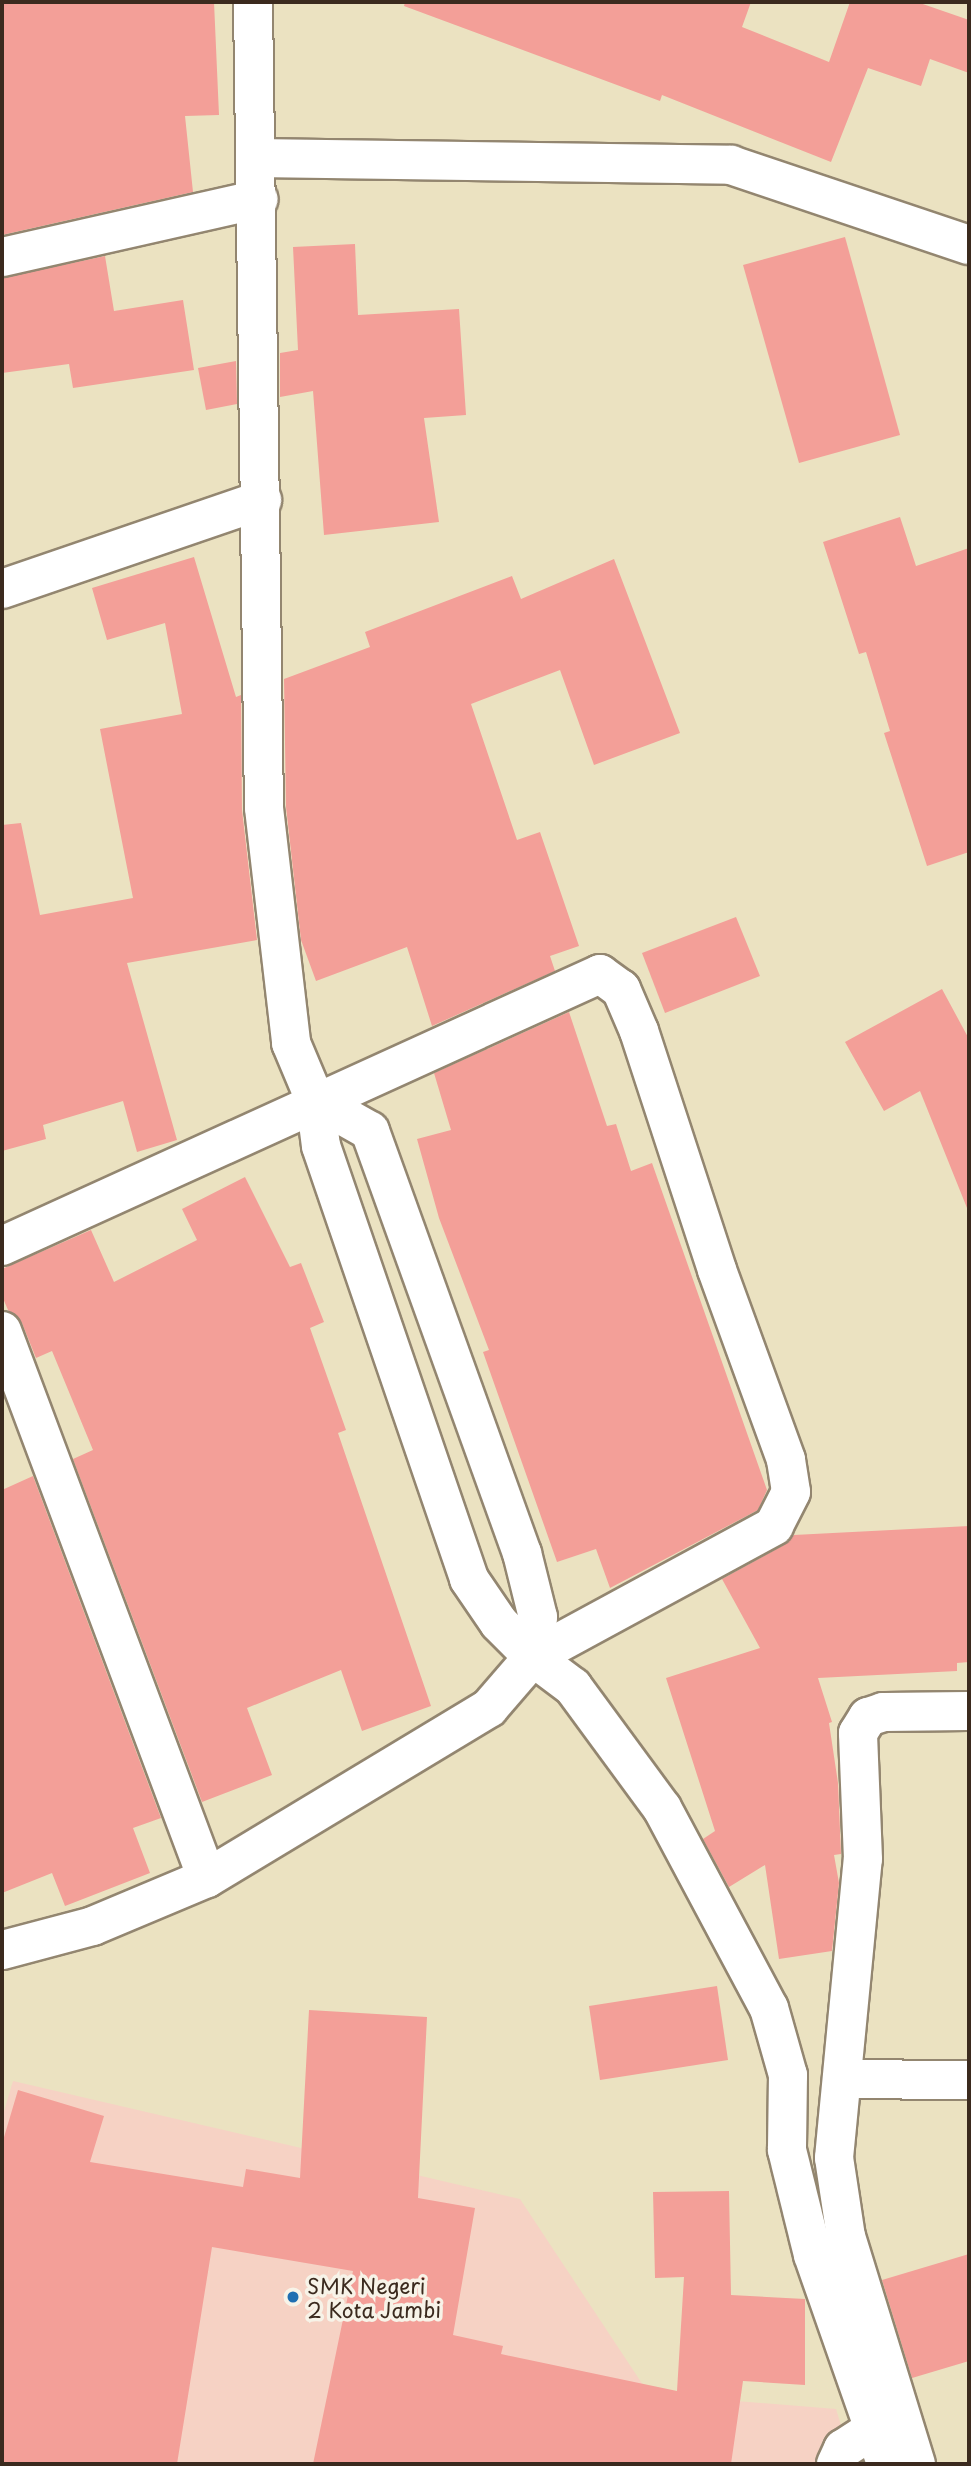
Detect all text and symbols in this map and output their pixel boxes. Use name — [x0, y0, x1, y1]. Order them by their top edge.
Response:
place label: SMK Negeri 2 Kota Jambi — [307, 2272, 444, 2322]
marker: SMK Negeri 2 Kota Jambi — [285, 2289, 301, 2305]

